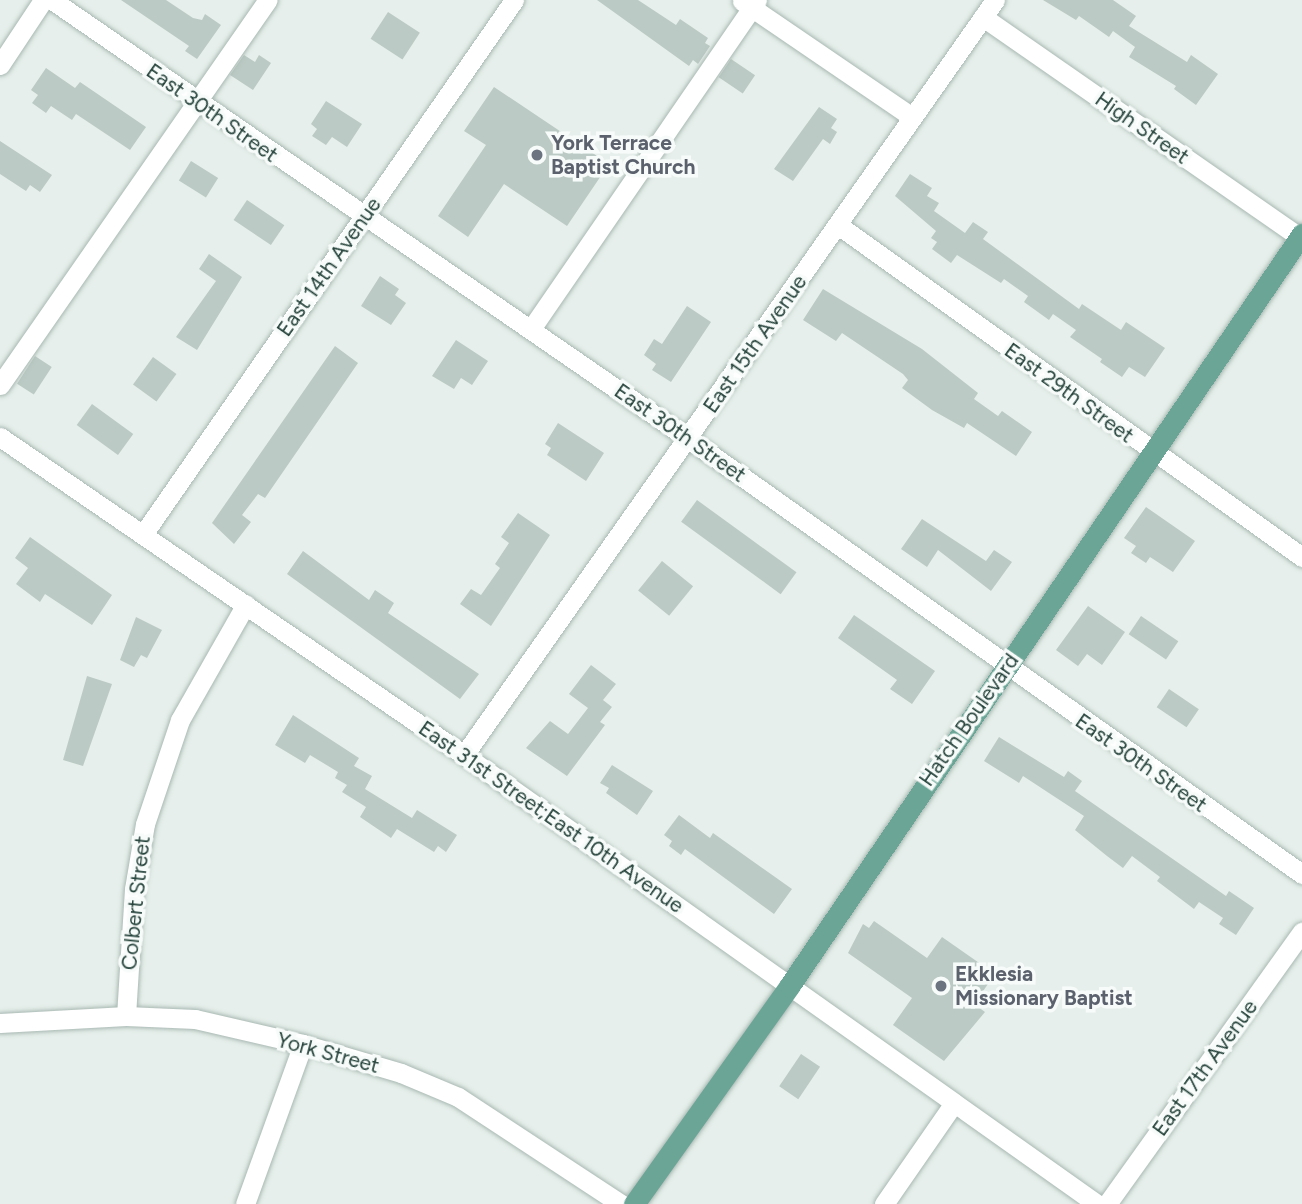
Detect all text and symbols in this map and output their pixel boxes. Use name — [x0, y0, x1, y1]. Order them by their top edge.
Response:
street label: East 30th Street — [141, 58, 283, 168]
street label: High Street — [1090, 87, 1194, 169]
place label: York Terrace Baptist Church — [551, 130, 695, 180]
marker: York Terrace Baptist Church — [529, 147, 545, 163]
street label: East 14th Avenue — [272, 193, 386, 341]
street label: East 15th Avenue — [698, 270, 812, 418]
street label: East 29th Street — [1000, 338, 1138, 448]
street label: East 30th Street — [609, 378, 751, 488]
street label: Hatch Boulevard — [914, 649, 1024, 791]
street label: East 30th Street — [1070, 708, 1212, 818]
street label: East 31st Street;East 10th Avenue — [414, 716, 688, 918]
street label: Colbert Street — [116, 835, 156, 971]
place label: Ekklesia Missionary Baptist — [955, 961, 1133, 1011]
marker: Ekklesia Missionary Baptist — [933, 978, 949, 994]
street label: East 17th Avenue — [1147, 995, 1263, 1141]
street label: York Street — [274, 1027, 382, 1079]

